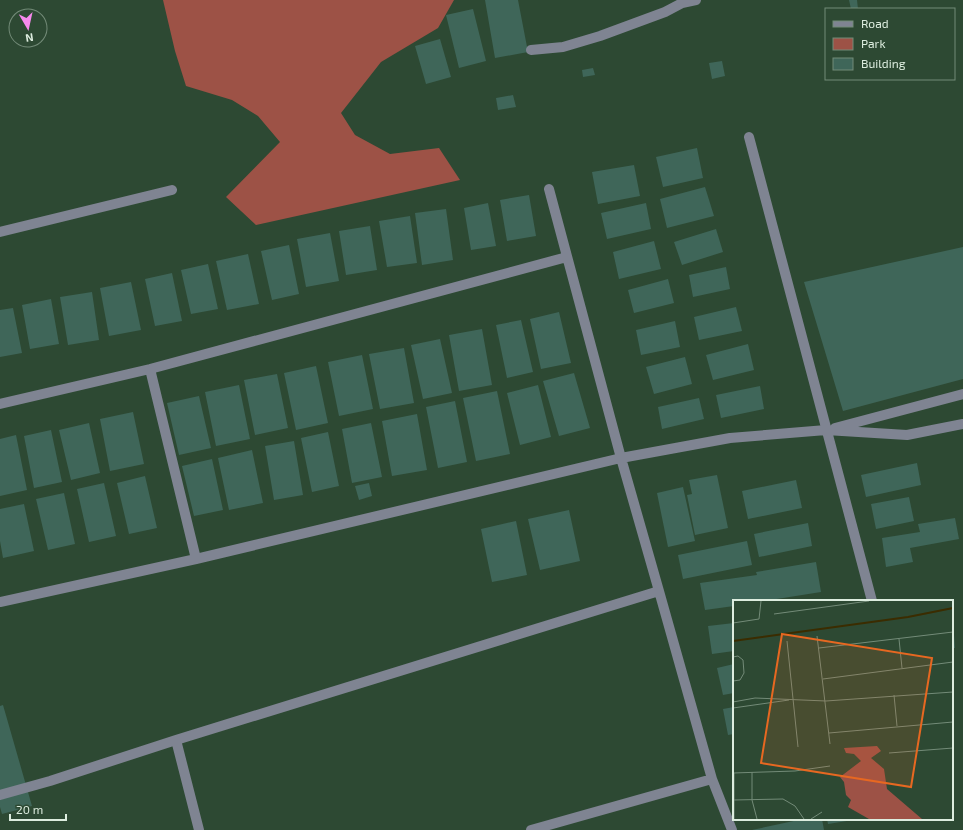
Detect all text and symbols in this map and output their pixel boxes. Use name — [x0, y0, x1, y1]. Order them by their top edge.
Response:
north arrow — [8, 8, 48, 48]
legend — [825, 8, 955, 80]
text: Road — [861, 16, 889, 30]
text: N — [25, 31, 35, 45]
text: Park — [861, 36, 886, 50]
text: Building — [861, 56, 906, 70]
inset map — [733, 600, 953, 820]
scale bar — [10, 796, 66, 822]
text: 20 m — [16, 802, 43, 816]

